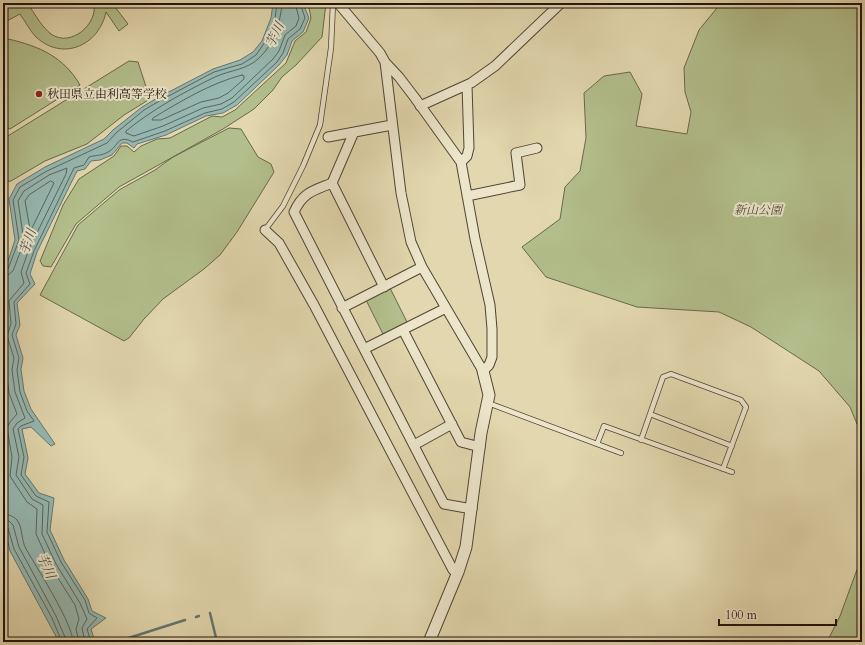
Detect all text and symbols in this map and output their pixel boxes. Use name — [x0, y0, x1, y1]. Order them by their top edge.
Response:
water label: 芋川 — [261, 18, 290, 51]
place label: 秋田県立由利高等学校 — [47, 86, 167, 102]
marker: 秋田県立由利高等学校 — [34, 89, 44, 99]
park label: 新山公園 — [734, 202, 784, 218]
water label: 芋川 — [15, 225, 41, 257]
water label: 芋川 — [32, 550, 60, 583]
scale bar — [719, 601, 836, 627]
text: 100 m — [725, 607, 758, 623]

